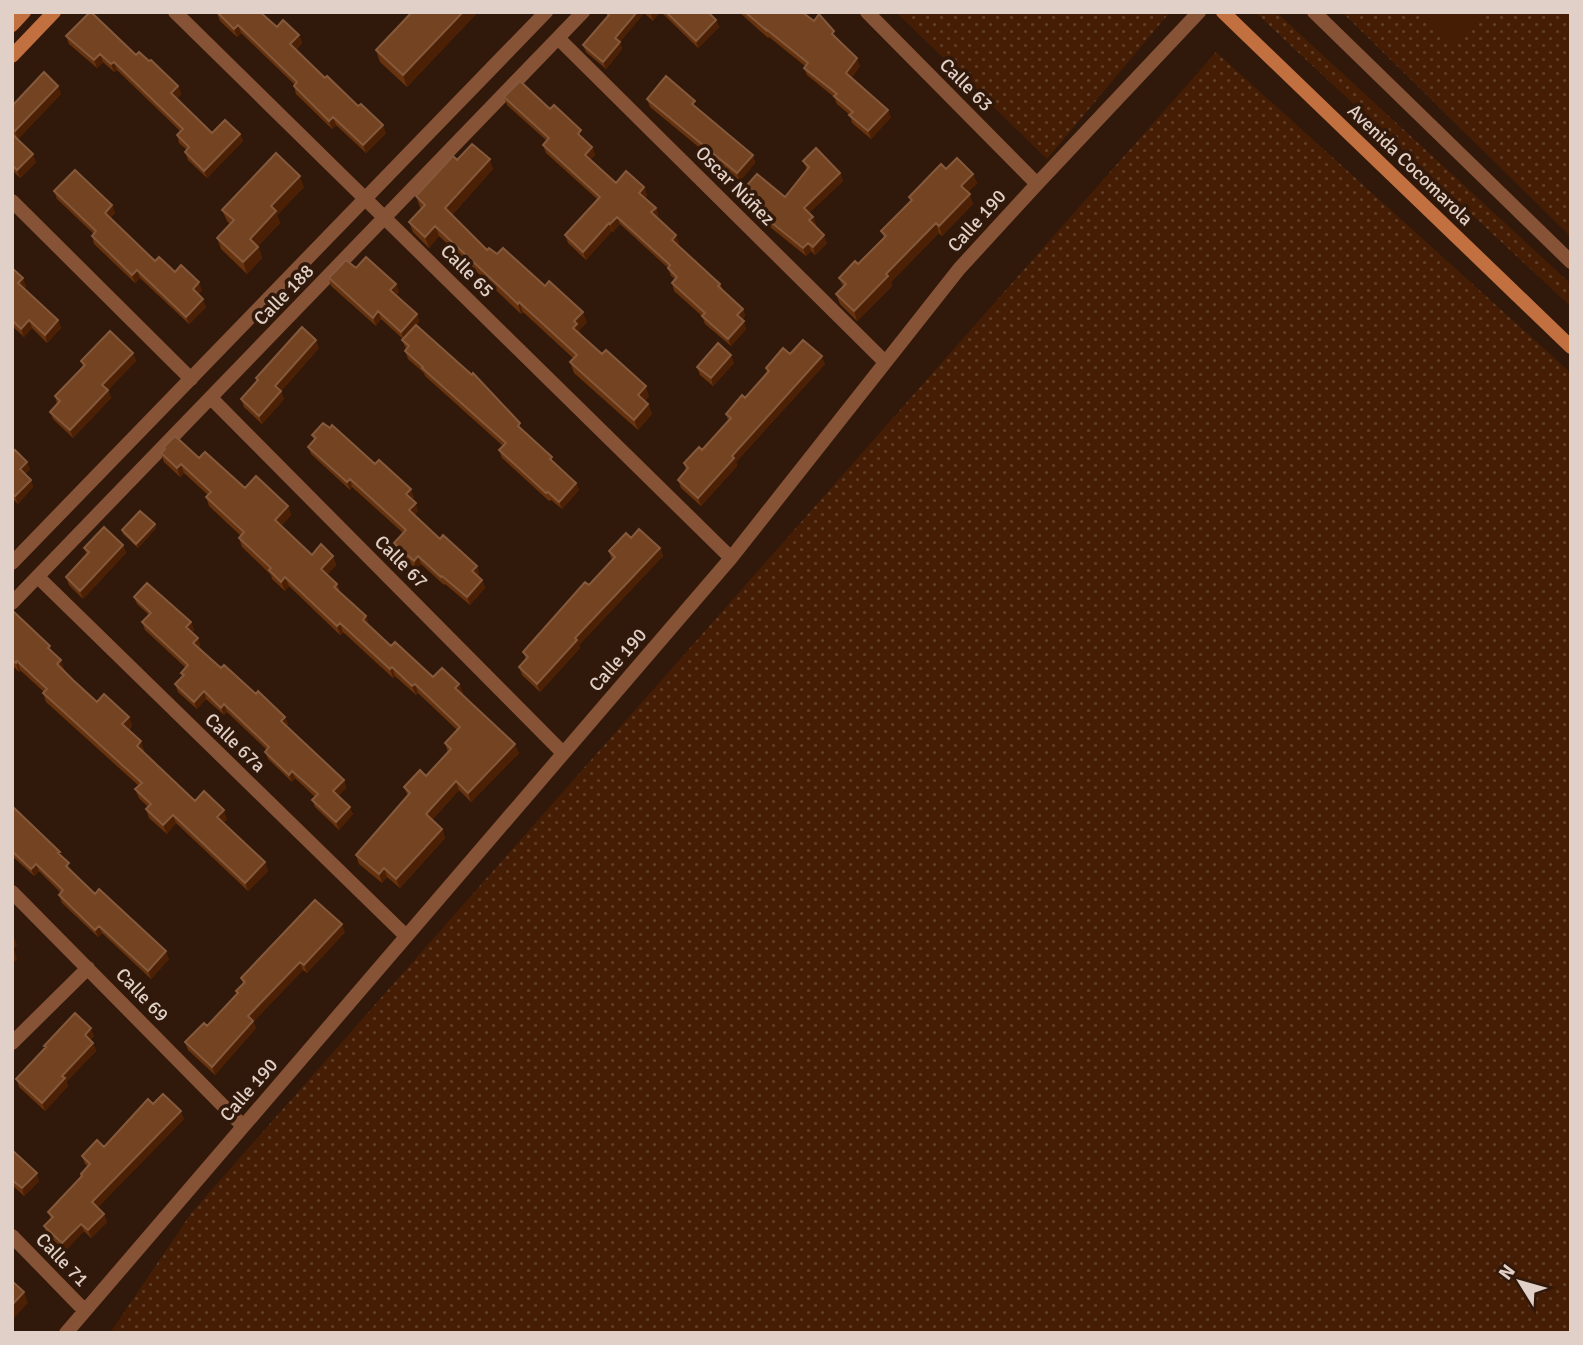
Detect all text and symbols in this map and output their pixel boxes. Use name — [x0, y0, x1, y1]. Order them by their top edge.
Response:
street label: Calle 63 — [934, 53, 998, 117]
street label: Avenida Cocomarola — [1342, 99, 1478, 231]
street label: Oscar Núñez — [690, 141, 780, 231]
street label: Calle 190 — [943, 185, 1011, 257]
street label: Calle 65 — [435, 239, 499, 303]
street label: Calle 188 — [249, 259, 319, 331]
street label: Calle 67 — [369, 530, 433, 594]
street label: Calle 190 — [584, 623, 652, 697]
street label: Calle 67a — [199, 708, 271, 778]
street label: Calle 69 — [110, 963, 174, 1027]
street label: Calle 190 — [215, 1053, 283, 1127]
street label: Calle 71 — [30, 1228, 94, 1292]
north arrow — [1485, 1247, 1555, 1317]
text: N — [1494, 1260, 1521, 1285]

